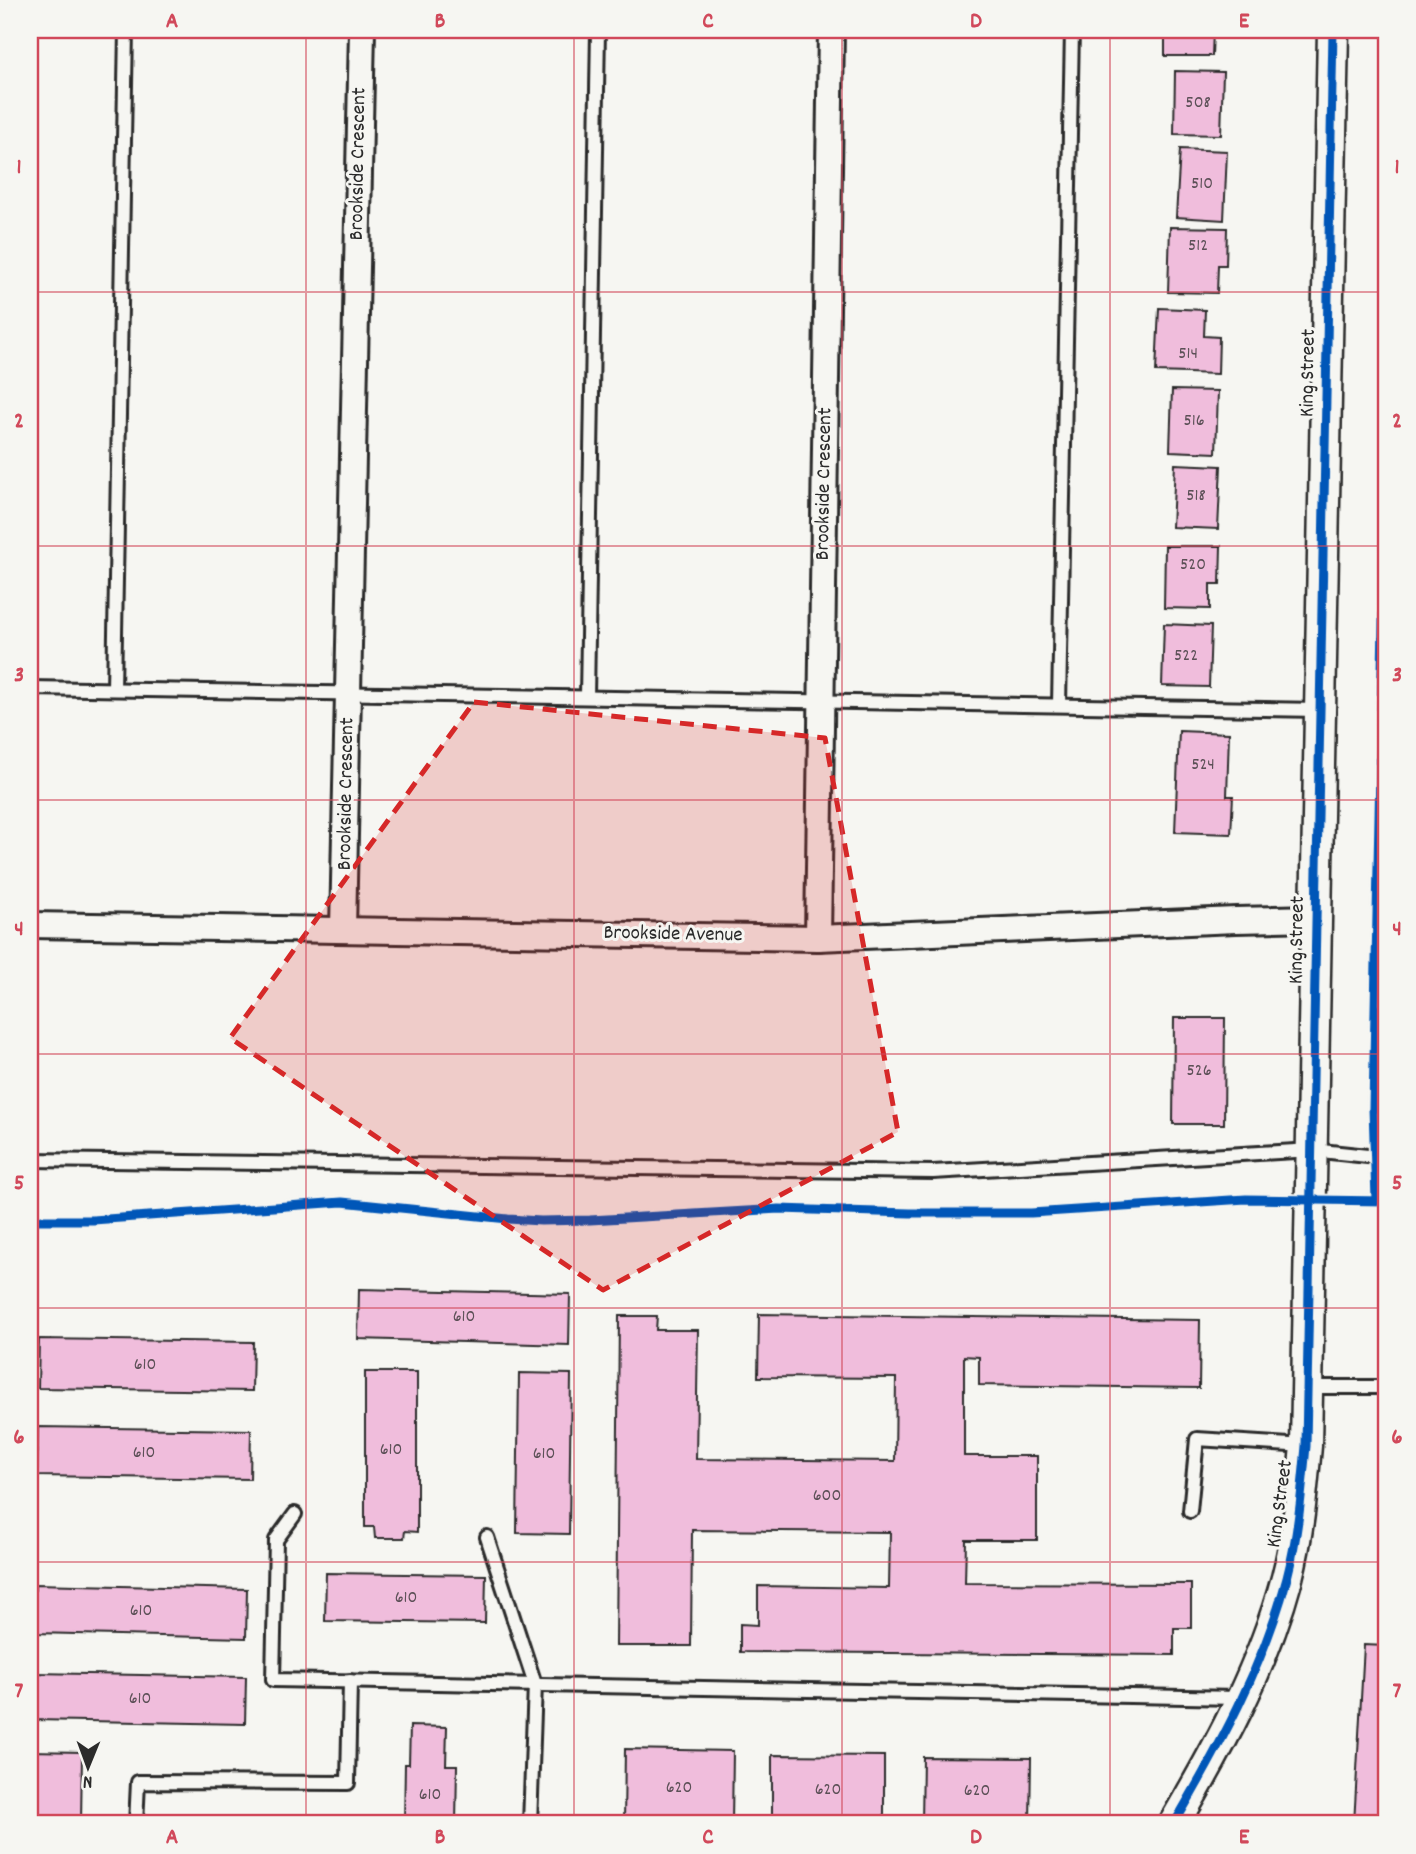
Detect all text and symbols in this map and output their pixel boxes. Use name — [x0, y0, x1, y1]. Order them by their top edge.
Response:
text: A — [166, 6, 178, 39]
text: B — [435, 6, 446, 39]
text: C — [702, 6, 714, 39]
text: D — [970, 6, 982, 39]
text: E — [1239, 6, 1250, 39]
street label: Brookside Crescent — [343, 87, 375, 241]
house number: 508 — [1185, 91, 1211, 116]
text: 1 — [16, 152, 22, 185]
text: 1 — [1394, 152, 1400, 185]
house number: 510 — [1191, 172, 1213, 197]
house number: 512 — [1188, 234, 1208, 259]
street label: King Street — [1293, 328, 1325, 417]
house number: 514 — [1178, 342, 1198, 367]
text: 2 — [14, 406, 24, 439]
text: 2 — [1392, 406, 1402, 439]
street label: Brookside Crescent — [809, 407, 841, 561]
house number: 516 — [1183, 409, 1205, 434]
house number: 518 — [1186, 484, 1206, 509]
house number: 520 — [1180, 553, 1206, 578]
house number: 522 — [1174, 644, 1198, 669]
text: 3 — [14, 660, 24, 693]
text: 3 — [1392, 660, 1402, 693]
street label: Brookside Crescent — [331, 717, 363, 871]
house number: 524 — [1191, 753, 1215, 778]
street label: King Street — [1282, 895, 1314, 984]
text: 4 — [14, 914, 24, 947]
text: 4 — [1392, 914, 1402, 947]
street label: Brookside Avenue — [603, 919, 743, 951]
house number: 526 — [1186, 1059, 1212, 1084]
text: 5 — [14, 1168, 24, 1201]
text: 5 — [1392, 1168, 1402, 1201]
house number: 610 — [453, 1305, 475, 1330]
house number: 610 — [134, 1353, 156, 1378]
text: 6 — [13, 1422, 25, 1455]
text: 6 — [1391, 1422, 1403, 1455]
house number: 610 — [380, 1438, 402, 1463]
house number: 610 — [133, 1441, 155, 1466]
house number: 610 — [533, 1442, 555, 1467]
street label: King Street — [1260, 1458, 1302, 1550]
house number: 600 — [813, 1484, 841, 1509]
house number: 610 — [395, 1586, 417, 1611]
house number: 610 — [130, 1599, 152, 1624]
text: 7 — [15, 1676, 24, 1709]
text: 7 — [1393, 1676, 1402, 1709]
house number: 610 — [129, 1687, 151, 1712]
north arrow — [52, 1731, 122, 1801]
text: N — [83, 1767, 93, 1794]
house number: 620 — [666, 1776, 692, 1801]
house number: 620 — [815, 1778, 841, 1803]
house number: 620 — [964, 1779, 990, 1804]
house number: 610 — [419, 1783, 441, 1808]
text: A — [166, 1822, 178, 1854]
text: B — [435, 1822, 446, 1854]
text: C — [702, 1822, 714, 1854]
text: D — [970, 1822, 982, 1854]
text: E — [1239, 1822, 1250, 1854]

